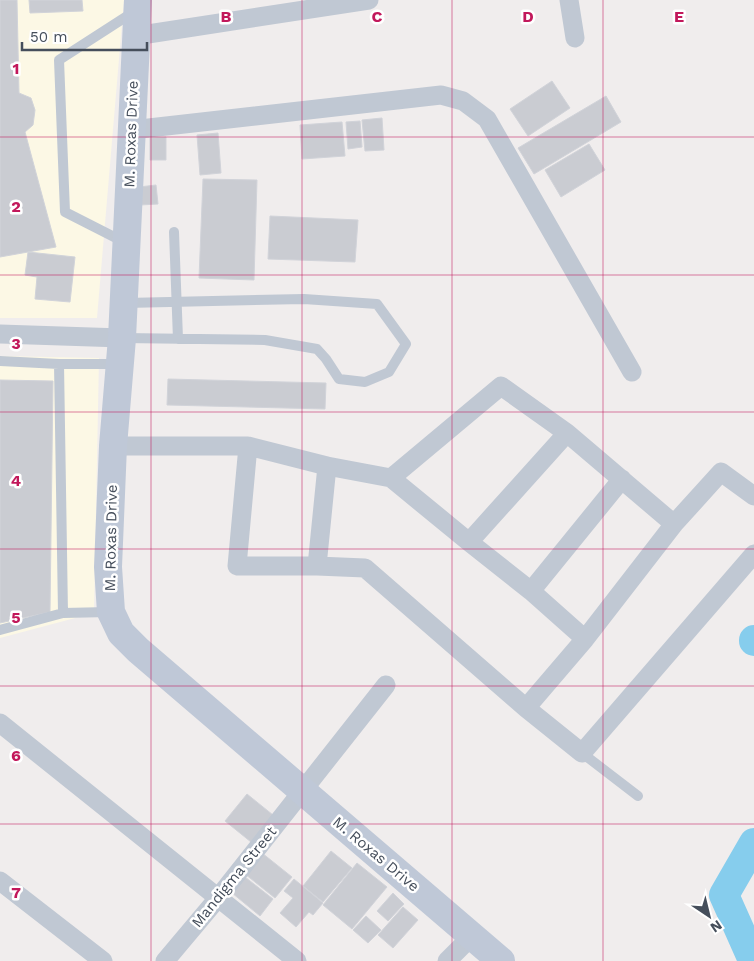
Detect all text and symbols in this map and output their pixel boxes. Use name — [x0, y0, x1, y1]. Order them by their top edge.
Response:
text: B — [221, 7, 232, 26]
text: C — [372, 7, 383, 26]
text: D — [522, 7, 534, 26]
text: E — [674, 7, 684, 26]
scale bar — [22, 20, 148, 52]
text: 50 m — [30, 28, 67, 46]
text: 1 — [13, 59, 19, 78]
street label: M. Roxas Drive — [120, 80, 142, 188]
text: 2 — [11, 197, 21, 216]
text: 3 — [11, 334, 21, 353]
text: 4 — [11, 471, 21, 490]
street label: M. Roxas Drive — [101, 484, 121, 592]
text: 5 — [11, 608, 21, 627]
text: 6 — [11, 746, 21, 765]
street label: M. Roxas Drive — [329, 813, 423, 895]
street label: Mandigma Street — [188, 822, 281, 931]
text: 7 — [11, 883, 21, 902]
north arrow — [684, 891, 734, 941]
text: N — [708, 917, 725, 936]

